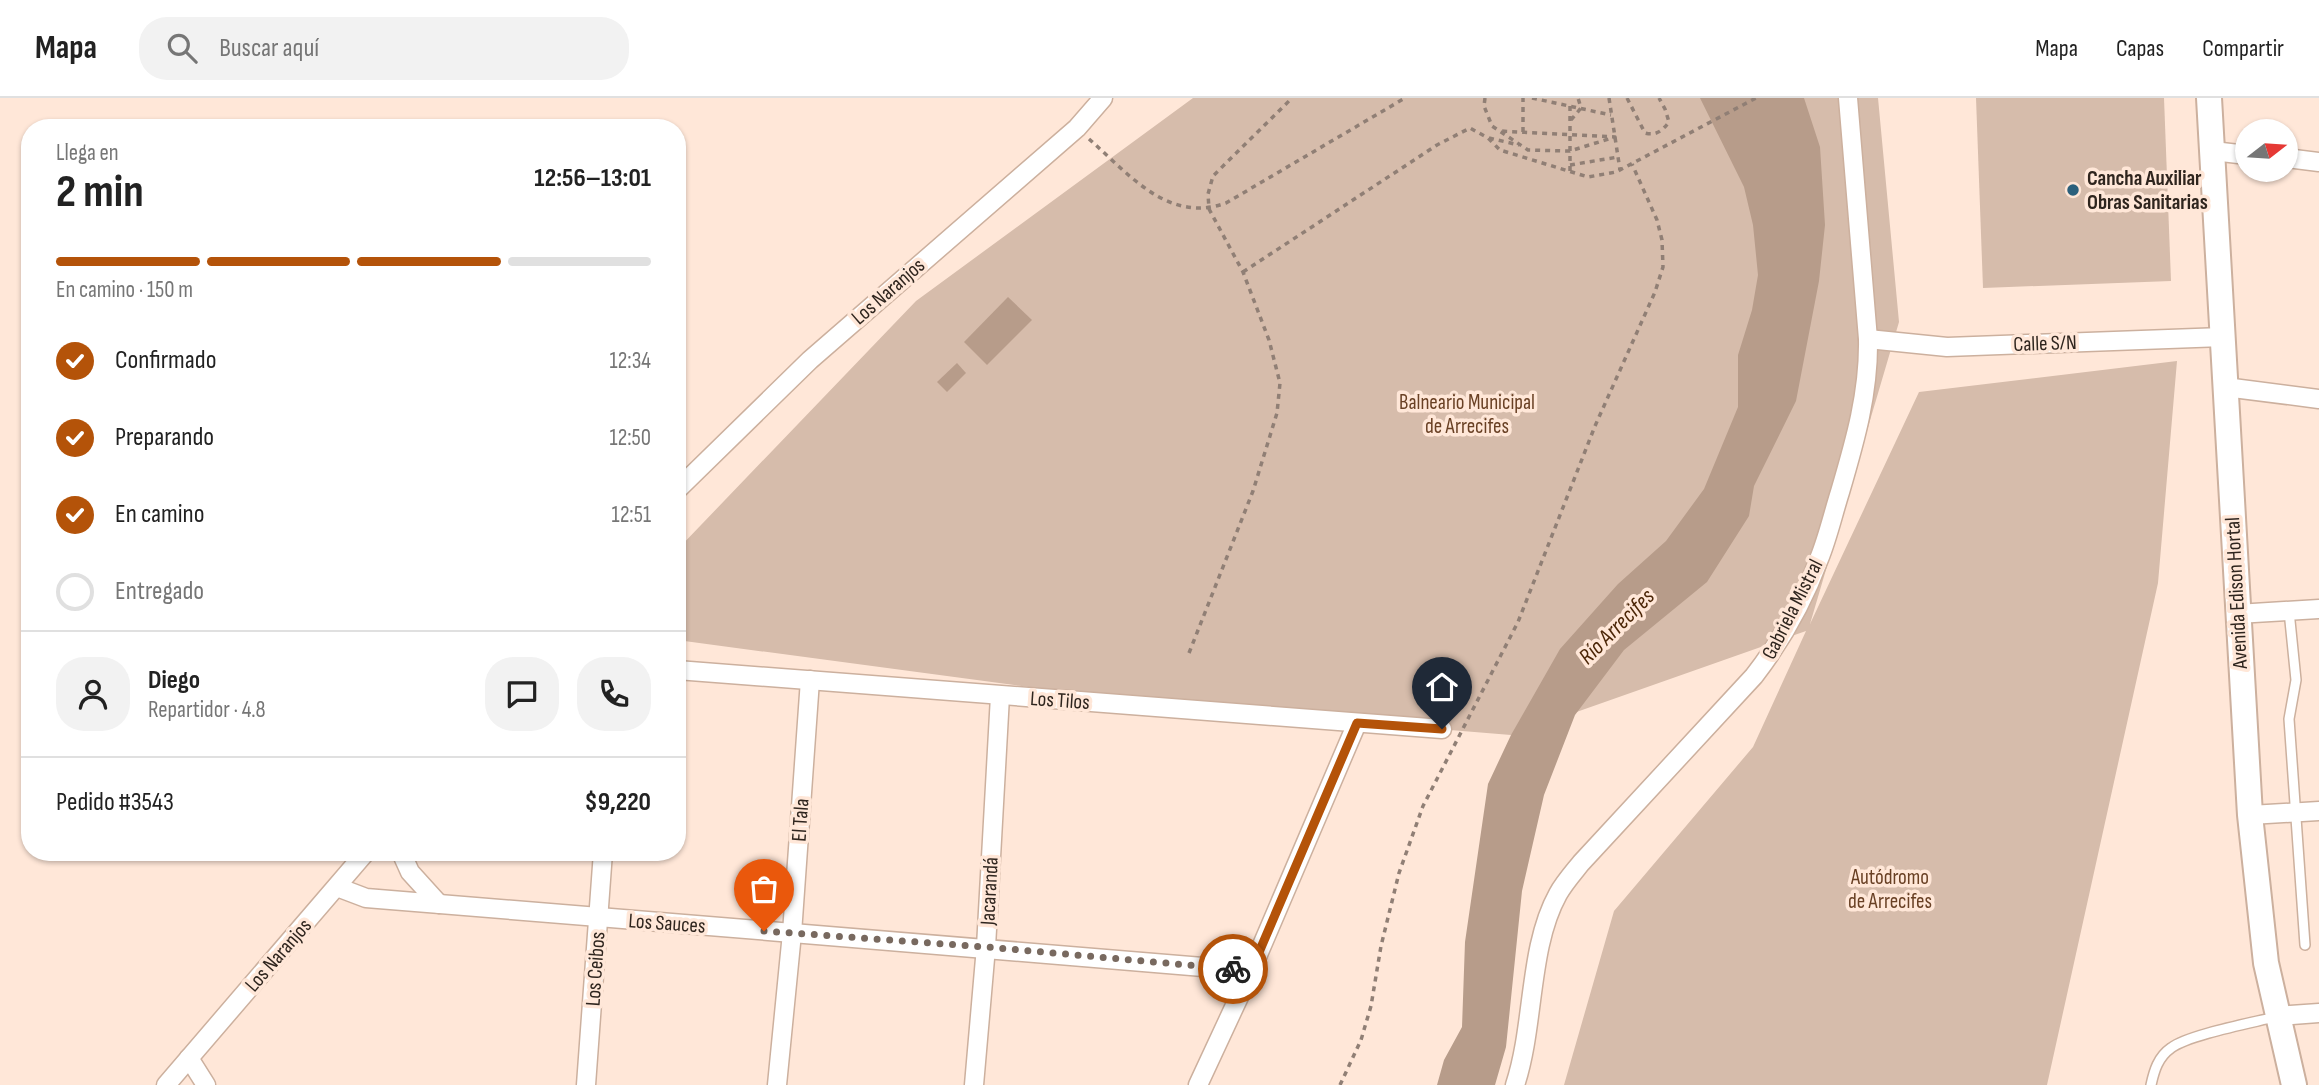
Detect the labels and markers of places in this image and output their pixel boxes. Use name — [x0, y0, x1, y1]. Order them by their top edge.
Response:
place label: Cancha Auxiliar Obras Sanitarias — [2087, 166, 2208, 215]
marker: Cancha Auxiliar Obras Sanitarias — [2065, 182, 2081, 198]
pin — [1412, 657, 1472, 729]
pin — [734, 859, 794, 931]

